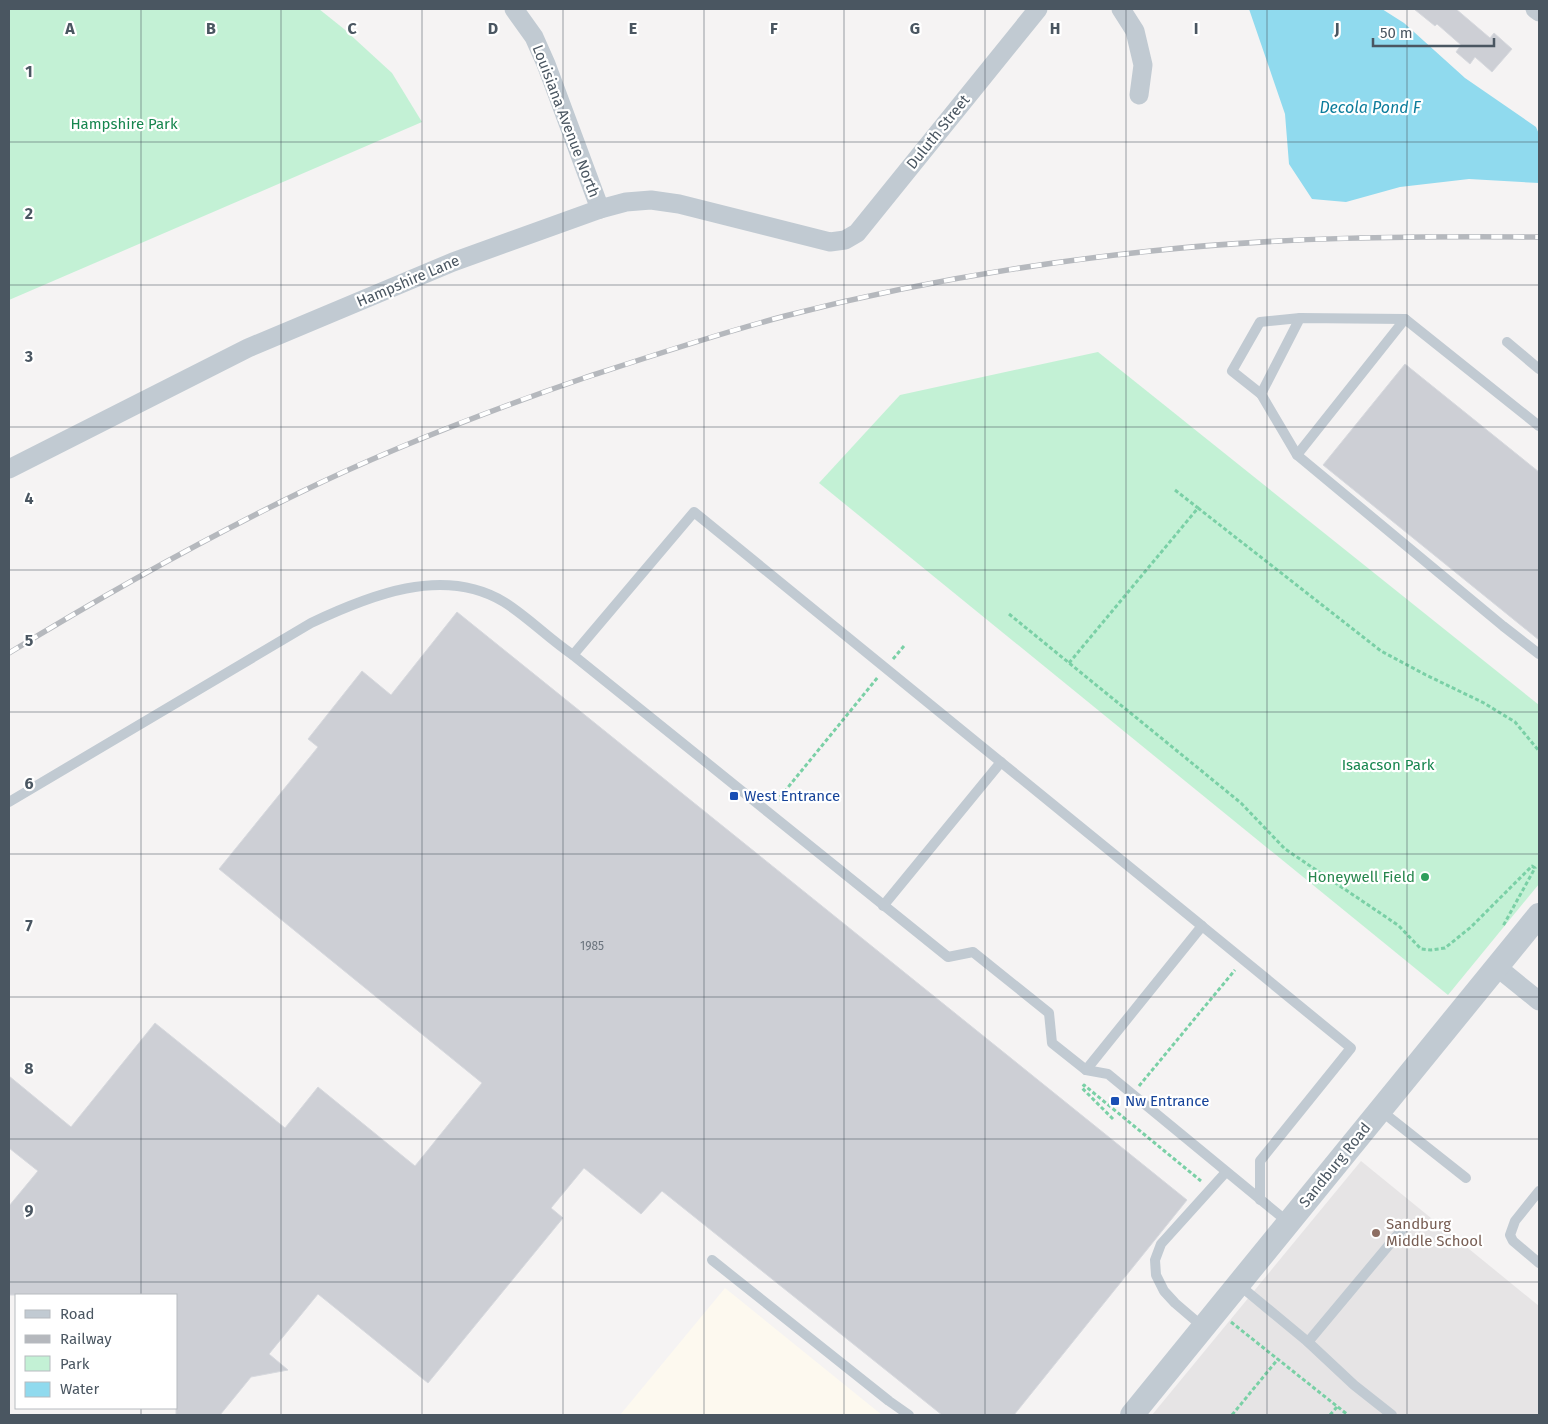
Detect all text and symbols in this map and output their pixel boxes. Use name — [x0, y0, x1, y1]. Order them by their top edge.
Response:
scale bar — [1373, 15, 1494, 47]
text: A — [64, 19, 75, 38]
text: B — [206, 19, 216, 38]
text: C — [347, 19, 357, 38]
text: D — [488, 19, 498, 38]
text: E — [629, 19, 637, 38]
text: F — [770, 19, 778, 38]
text: G — [910, 19, 920, 38]
text: H — [1050, 19, 1060, 38]
text: I — [1194, 19, 1198, 38]
text: J — [1333, 19, 1340, 38]
text: 50 m — [1380, 24, 1413, 42]
street label: Louisiana Avenue North — [529, 42, 603, 200]
text: 1 — [25, 62, 33, 81]
street label: Duluth Street — [903, 91, 974, 173]
water label: Decola Pond F — [1319, 98, 1422, 117]
park label: Hampshire Park — [70, 115, 178, 133]
text: 2 — [25, 204, 33, 223]
street label: Hampshire Lane — [354, 251, 462, 311]
text: 3 — [24, 347, 33, 366]
text: 4 — [24, 489, 34, 508]
text: 5 — [25, 631, 34, 650]
park label: Isaacson Park — [1342, 756, 1435, 774]
text: 6 — [24, 774, 34, 793]
place label: West Entrance — [744, 787, 840, 805]
marker: West Entrance — [728, 790, 740, 802]
place label: Honeywell Field — [1308, 868, 1415, 886]
marker: Honeywell Field — [1419, 871, 1431, 883]
text: 7 — [25, 916, 33, 935]
house number: 1985 — [580, 939, 604, 953]
text: 8 — [24, 1059, 34, 1078]
place label: Nw Entrance — [1125, 1092, 1209, 1110]
marker: Nw Entrance — [1109, 1095, 1121, 1107]
street label: Sandburg Road — [1295, 1119, 1375, 1211]
text: 9 — [25, 1201, 34, 1220]
place label: Sandburg Middle School — [1386, 1215, 1483, 1250]
marker: Sandburg Middle School — [1370, 1227, 1382, 1239]
legend — [15, 1294, 178, 1409]
text: Road — [60, 1305, 95, 1323]
text: Railway — [60, 1330, 112, 1348]
text: Park — [60, 1355, 90, 1373]
text: Water — [60, 1380, 99, 1398]

